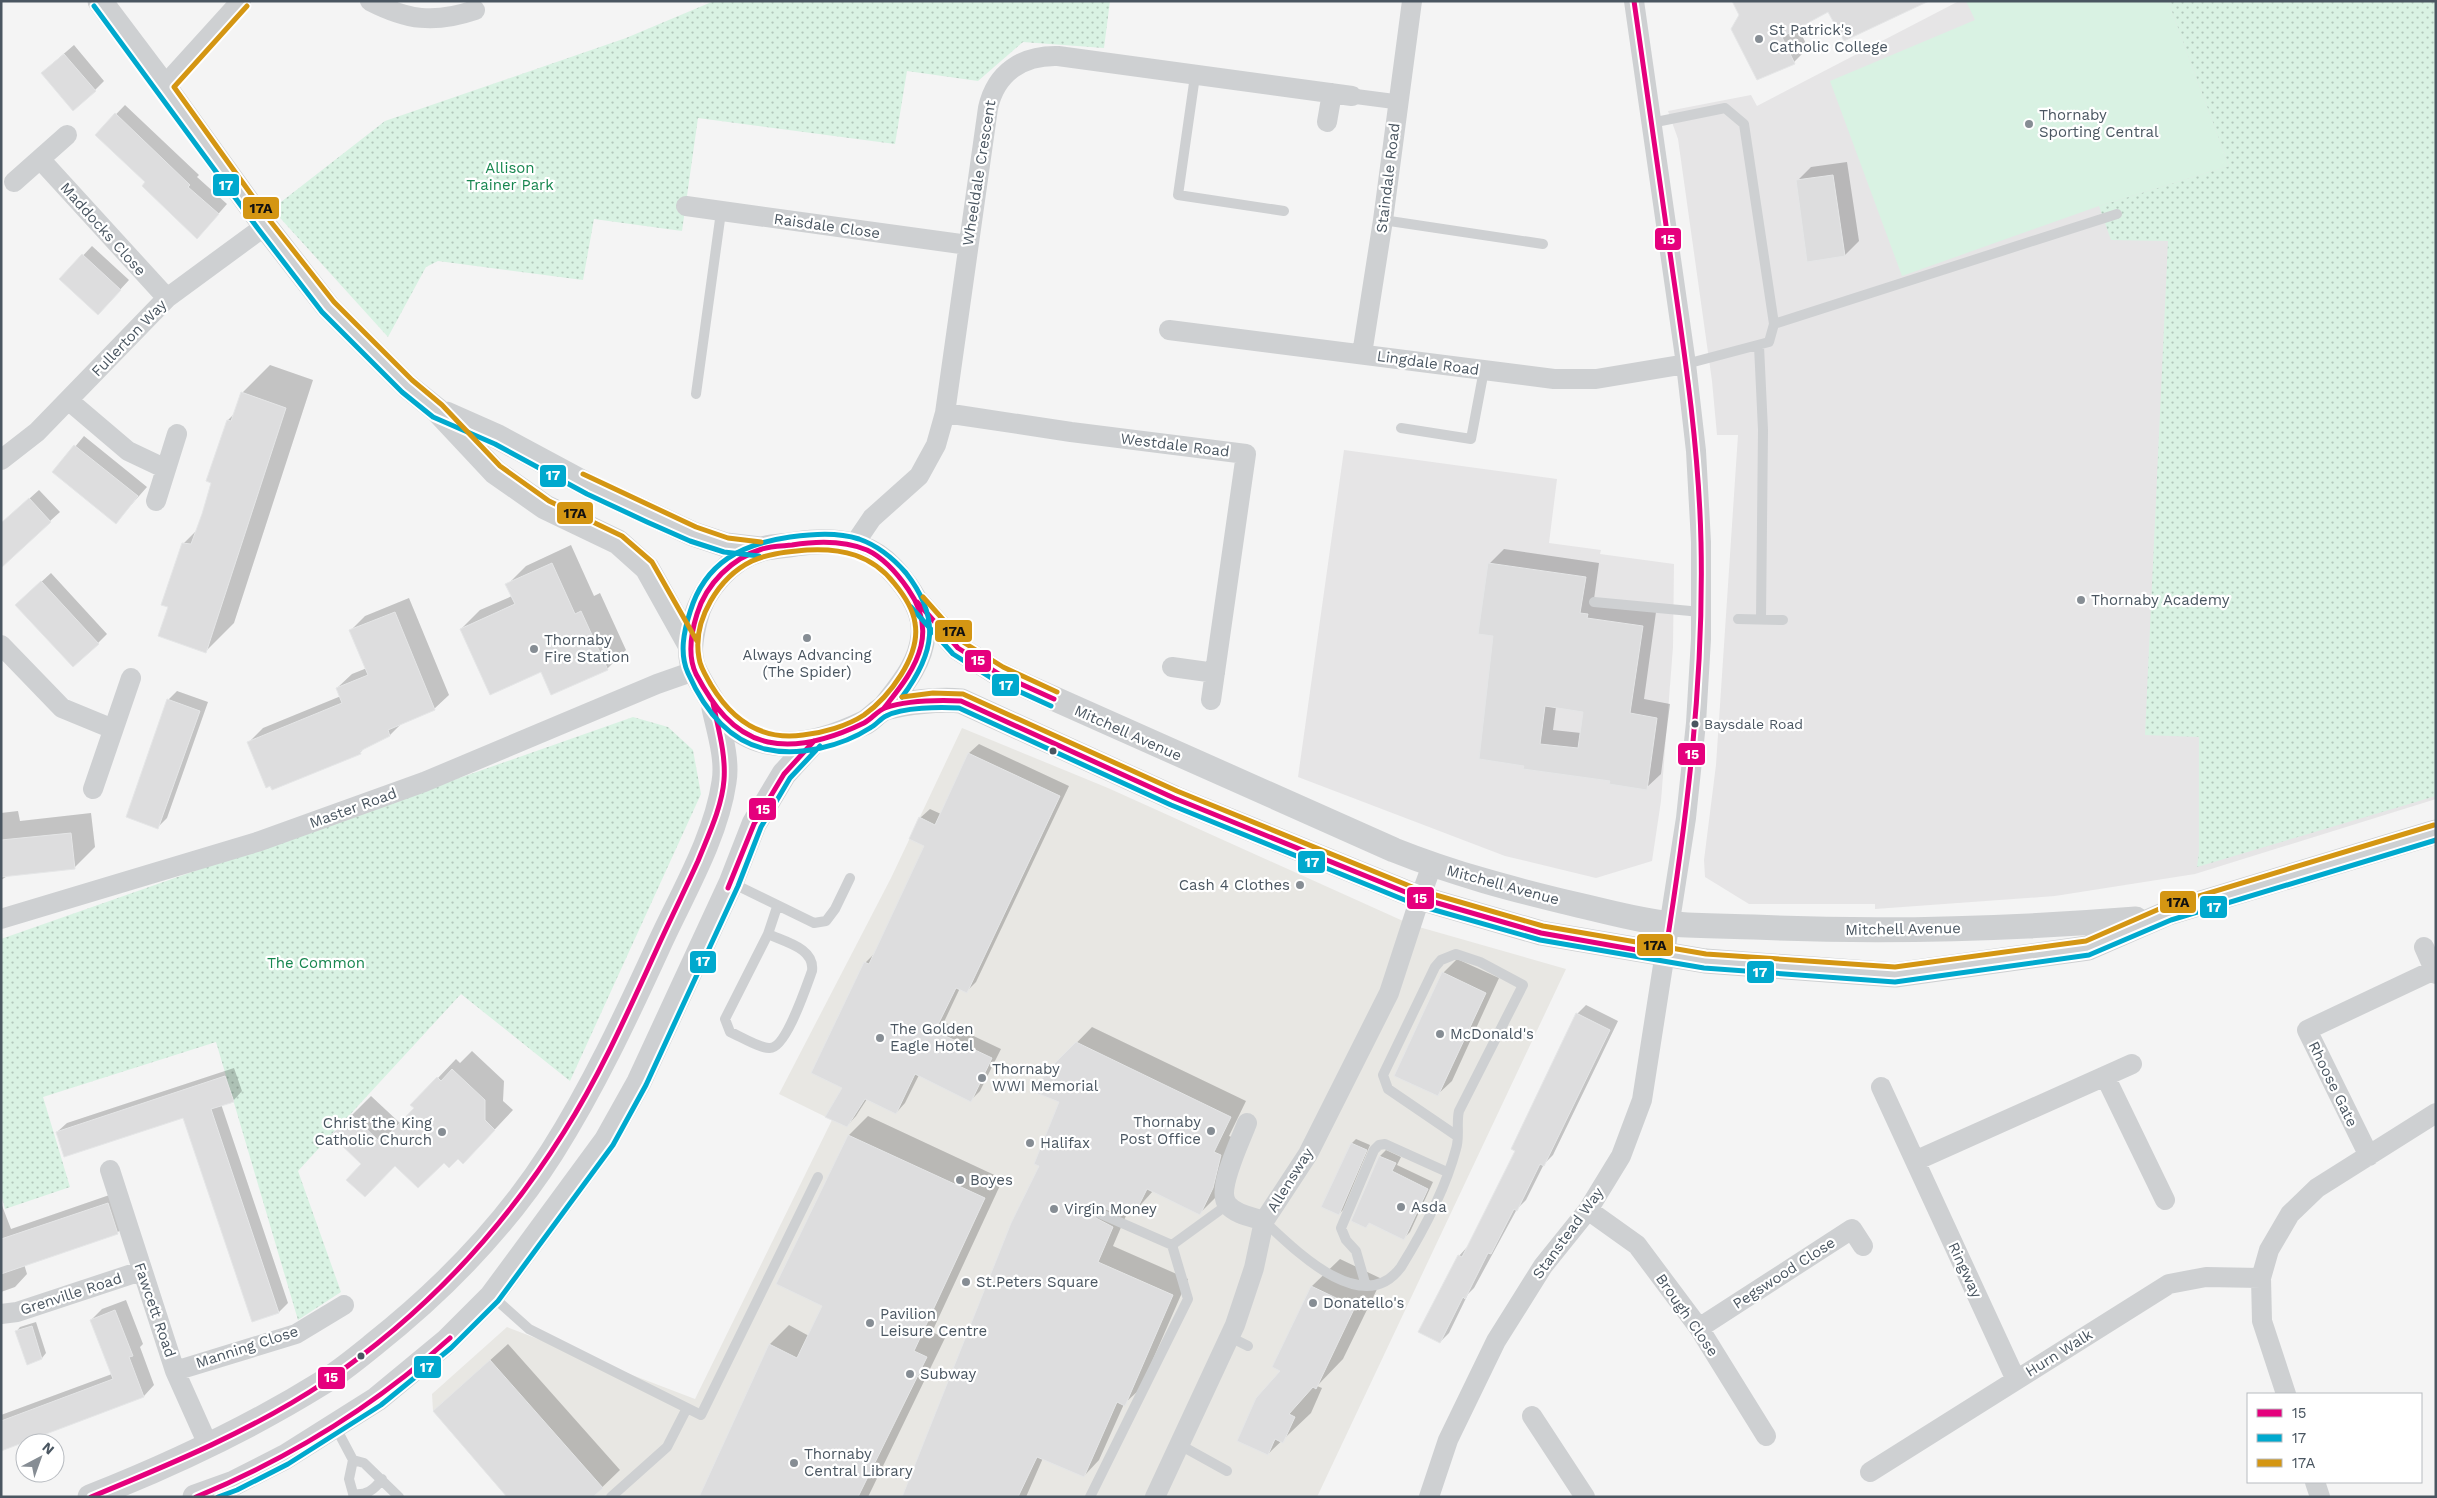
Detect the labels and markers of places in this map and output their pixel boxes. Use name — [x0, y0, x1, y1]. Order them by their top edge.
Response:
place label: St Patrick's Catholic College — [1769, 21, 1888, 56]
marker: St Patrick's Catholic College — [1753, 33, 1765, 45]
place label: Thornaby Sporting Central — [2039, 106, 2159, 141]
marker: Thornaby Sporting Central — [2023, 118, 2035, 130]
place label: Thornaby Academy — [2091, 591, 2230, 609]
marker: Thornaby Academy — [2075, 594, 2087, 606]
place label: Thornaby Fire Station — [544, 631, 629, 666]
marker: Always Advancing (The Spider) — [801, 632, 813, 644]
marker: Thornaby Fire Station — [528, 643, 540, 655]
place label: Always Advancing (The Spider) — [743, 646, 871, 681]
place label: Baysdale Road — [1704, 716, 1803, 732]
marker: Baysdale Road — [1690, 719, 1700, 729]
unlabelled marker — [1048, 746, 1058, 756]
place label: Cash 4 Clothes — [1179, 876, 1290, 894]
marker: Cash 4 Clothes — [1294, 879, 1306, 891]
place label: The Golden Eagle Hotel — [890, 1020, 974, 1055]
place label: McDonald's — [1450, 1025, 1534, 1043]
marker: McDonald's — [1434, 1028, 1446, 1040]
marker: The Golden Eagle Hotel — [874, 1032, 886, 1044]
place label: Thornaby WWI Memorial — [992, 1060, 1099, 1095]
marker: Thornaby WWI Memorial — [976, 1072, 988, 1084]
place label: Thornaby Post Office — [1120, 1113, 1201, 1148]
place label: Christ the King Catholic Church — [314, 1114, 432, 1149]
marker: Thornaby Post Office — [1205, 1125, 1217, 1137]
marker: Christ the King Catholic Church — [436, 1126, 448, 1138]
place label: Halifax — [1040, 1134, 1090, 1152]
marker: Halifax — [1024, 1137, 1036, 1149]
place label: Boyes — [970, 1171, 1013, 1189]
marker: Boyes — [954, 1174, 966, 1186]
place label: Asda — [1411, 1198, 1447, 1216]
place label: Virgin Money — [1064, 1200, 1157, 1218]
marker: Asda — [1395, 1201, 1407, 1213]
marker: Virgin Money — [1048, 1203, 1060, 1215]
place label: St.Peters Square — [976, 1273, 1098, 1291]
marker: St.Peters Square — [960, 1276, 972, 1288]
place label: Donatello's — [1323, 1294, 1404, 1312]
marker: Donatello's — [1307, 1297, 1319, 1309]
place label: Pavilion Leisure Centre — [880, 1305, 987, 1340]
marker: Pavilion Leisure Centre — [864, 1317, 876, 1329]
unlabelled marker — [356, 1351, 366, 1361]
place label: Subway — [920, 1365, 976, 1383]
marker: Subway — [904, 1368, 916, 1380]
place label: Thornaby Central Library — [804, 1445, 913, 1480]
marker: Thornaby Central Library — [788, 1457, 800, 1469]

